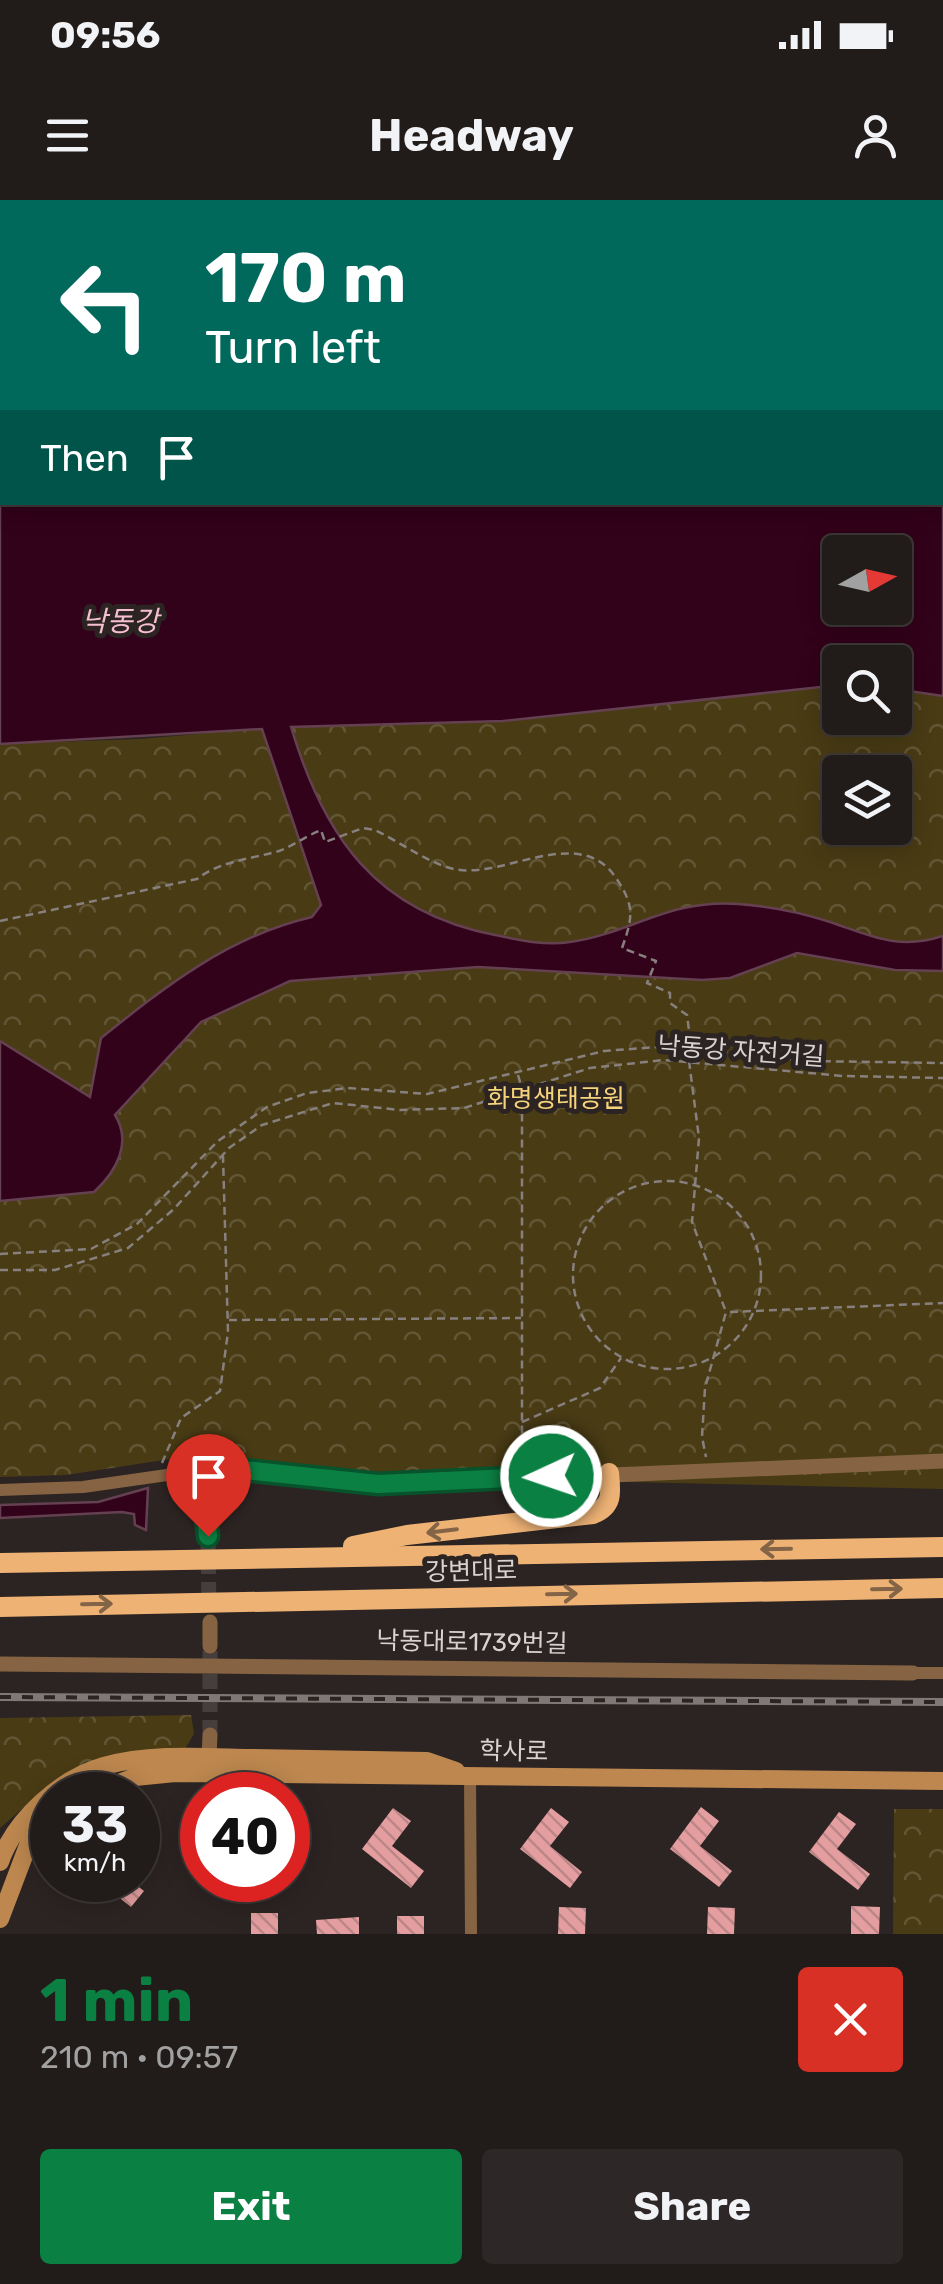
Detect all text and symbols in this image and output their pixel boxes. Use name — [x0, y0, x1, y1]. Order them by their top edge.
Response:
text: 09:56 — [50, 12, 161, 58]
icon: menu — [40, 108, 95, 163]
icon: person — [848, 108, 903, 163]
text: Headway — [369, 109, 574, 162]
text: 170 m — [205, 237, 407, 320]
icon: left — [40, 240, 170, 370]
text: Turn left — [205, 321, 381, 374]
icon: arrive — [149, 430, 204, 485]
text: Then — [40, 435, 129, 481]
north arrow — [822, 535, 912, 625]
map controls — [822, 535, 912, 845]
water label: 낙동강 — [81, 605, 162, 638]
button: search — [822, 645, 912, 735]
button: layers — [822, 755, 912, 845]
street label: 낙동강 자전거길 — [657, 1031, 825, 1071]
park label: 화명생태공원 — [487, 1084, 625, 1113]
position arrow — [499, 1424, 603, 1528]
pin — [166, 1434, 251, 1537]
icon: arrive — [181, 1449, 236, 1504]
one-way arrow — [426, 1522, 458, 1541]
one-way arrow — [760, 1540, 792, 1558]
street label: 강변대로 — [425, 1556, 517, 1586]
one-way arrow — [870, 1580, 903, 1598]
one-way arrow — [546, 1584, 578, 1604]
one-way arrow — [81, 1595, 113, 1614]
street label: 낙동대로1739번길 — [376, 1626, 568, 1658]
street label: 학사로 — [479, 1736, 549, 1766]
speed limit sign: 40 — [180, 1772, 310, 1902]
text: 33 — [62, 1795, 128, 1855]
text: km/h — [64, 1848, 126, 1877]
text: 1 min — [40, 1965, 193, 2036]
button: close — [798, 1967, 903, 2072]
text: 210 m · 09:57 — [40, 2038, 238, 2076]
button: Exit — [40, 2149, 462, 2264]
button: Share — [482, 2149, 903, 2264]

